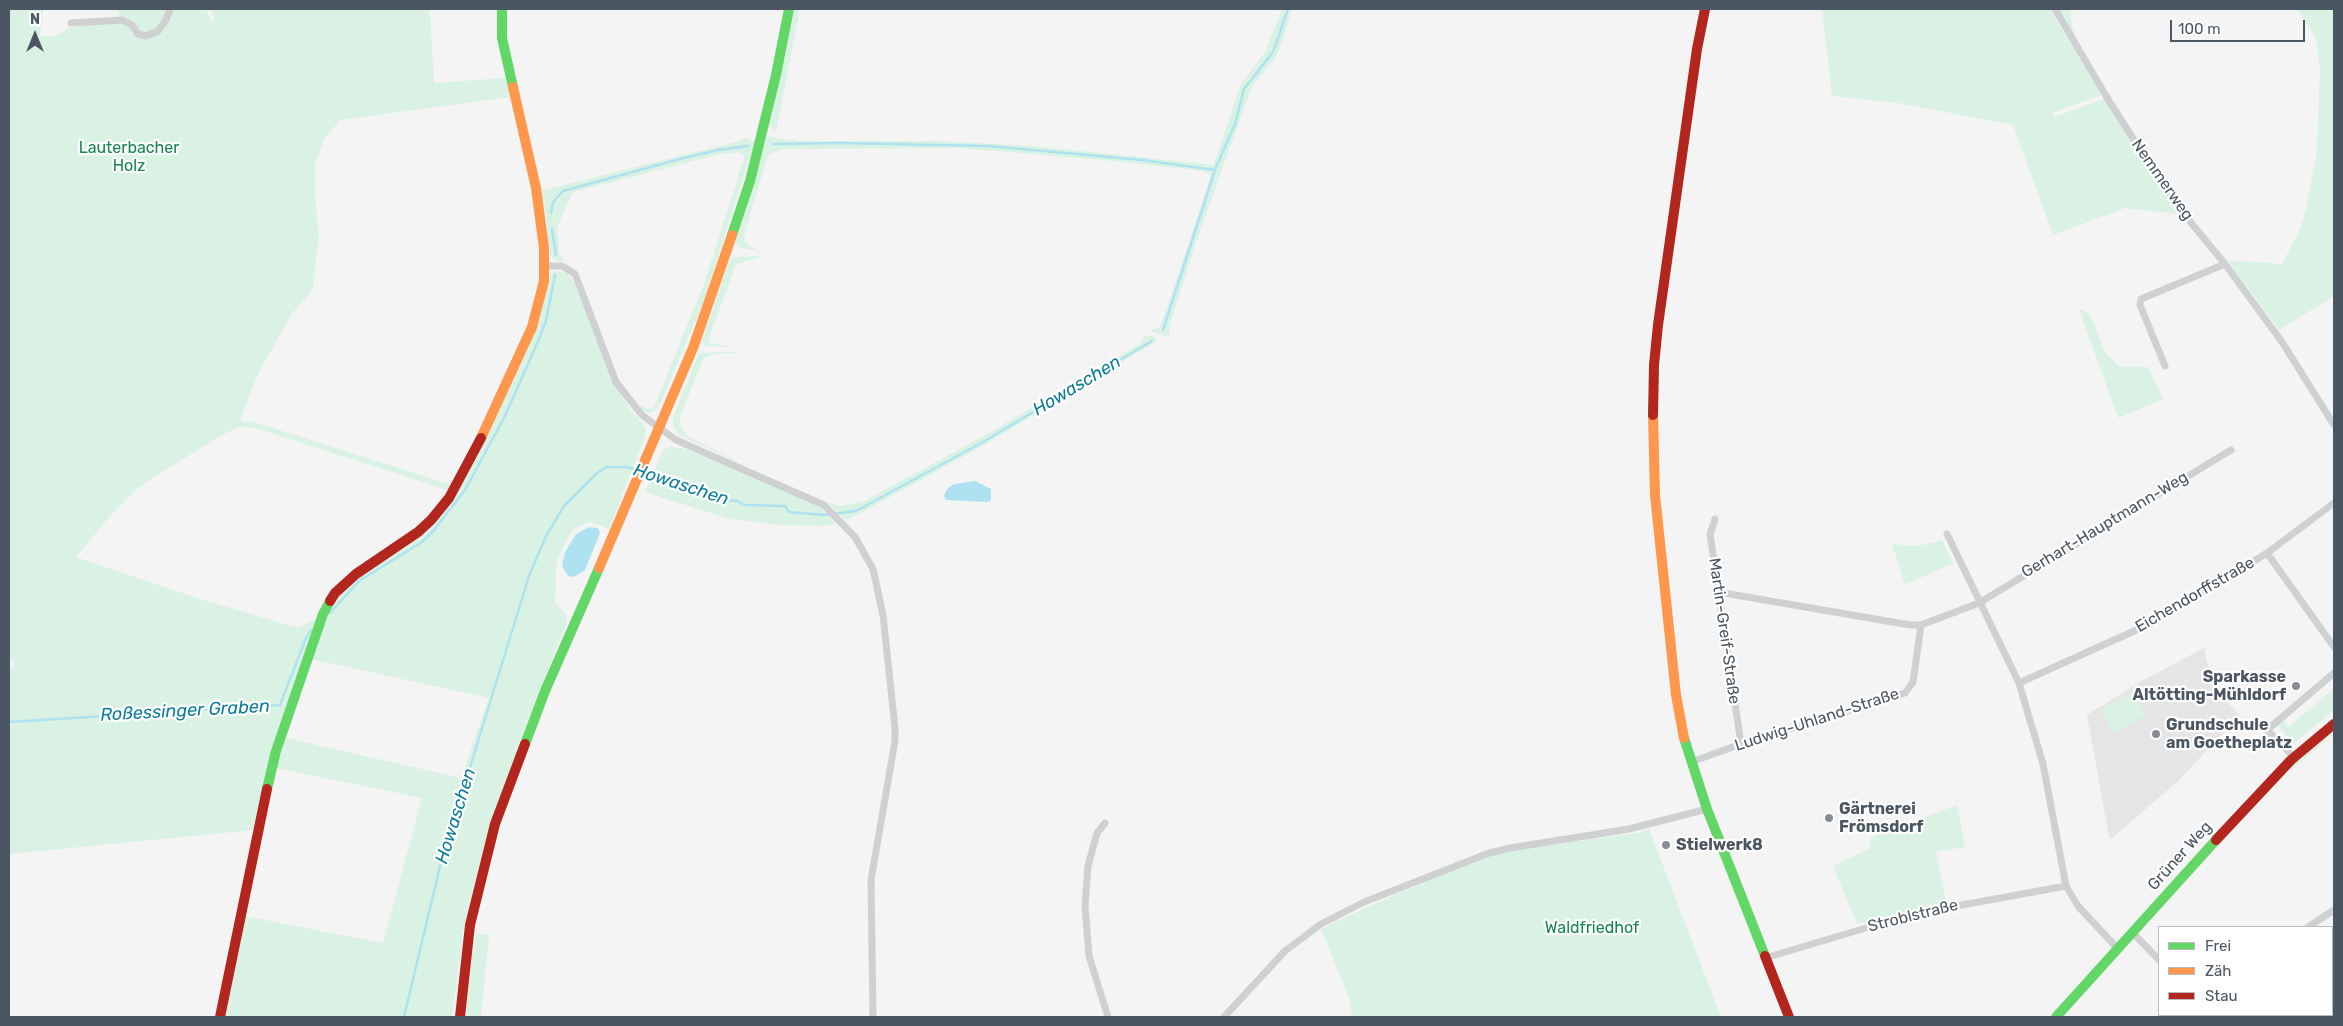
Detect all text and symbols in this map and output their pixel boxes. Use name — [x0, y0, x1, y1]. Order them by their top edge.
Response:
north arrow — [10, 10, 60, 60]
scale bar — [2173, 10, 2308, 42]
text: N — [30, 11, 40, 28]
text: 100 m — [2178, 20, 2220, 38]
street label: Nemmerweg — [2127, 136, 2197, 224]
park label: Lauterbacher Holz — [79, 138, 179, 176]
water label: Howaschen — [1029, 351, 1125, 421]
water label: Howaschen — [631, 459, 731, 511]
street label: Gerhart-Hauptmann-Weg — [2018, 468, 2192, 582]
street label: Eichendorffstraße — [2132, 553, 2258, 637]
street label: Martin-Greif-Straße — [1704, 557, 1744, 705]
place label: Sparkasse Altötting-Mühldorf — [2133, 667, 2286, 705]
marker: Sparkasse Altötting-Mühldorf — [2290, 680, 2302, 692]
street label: Ludwig-Uhland-Straße — [1732, 684, 1902, 756]
water label: Roßessinger Graben — [100, 696, 270, 726]
place label: Grundschule am Goetheplatz — [2166, 715, 2292, 753]
marker: Grundschule am Goetheplatz — [2150, 728, 2162, 740]
water label: Howaschen — [431, 766, 481, 866]
place label: Gärtnerei Frömsdorf — [1839, 799, 1923, 837]
marker: Gärtnerei Frömsdorf — [1823, 812, 1835, 824]
street label: Grüner Weg — [2144, 818, 2216, 894]
place label: Stielwerk8 — [1676, 835, 1763, 855]
marker: Stielwerk8 — [1660, 839, 1672, 851]
street label: Stroblstraße — [1866, 896, 1960, 936]
park label: Waldfriedhof — [1545, 918, 1639, 938]
legend — [2158, 926, 2333, 1016]
text: Frei — [2205, 937, 2231, 955]
text: Zäh — [2205, 962, 2231, 980]
text: Stau — [2205, 987, 2238, 1005]

